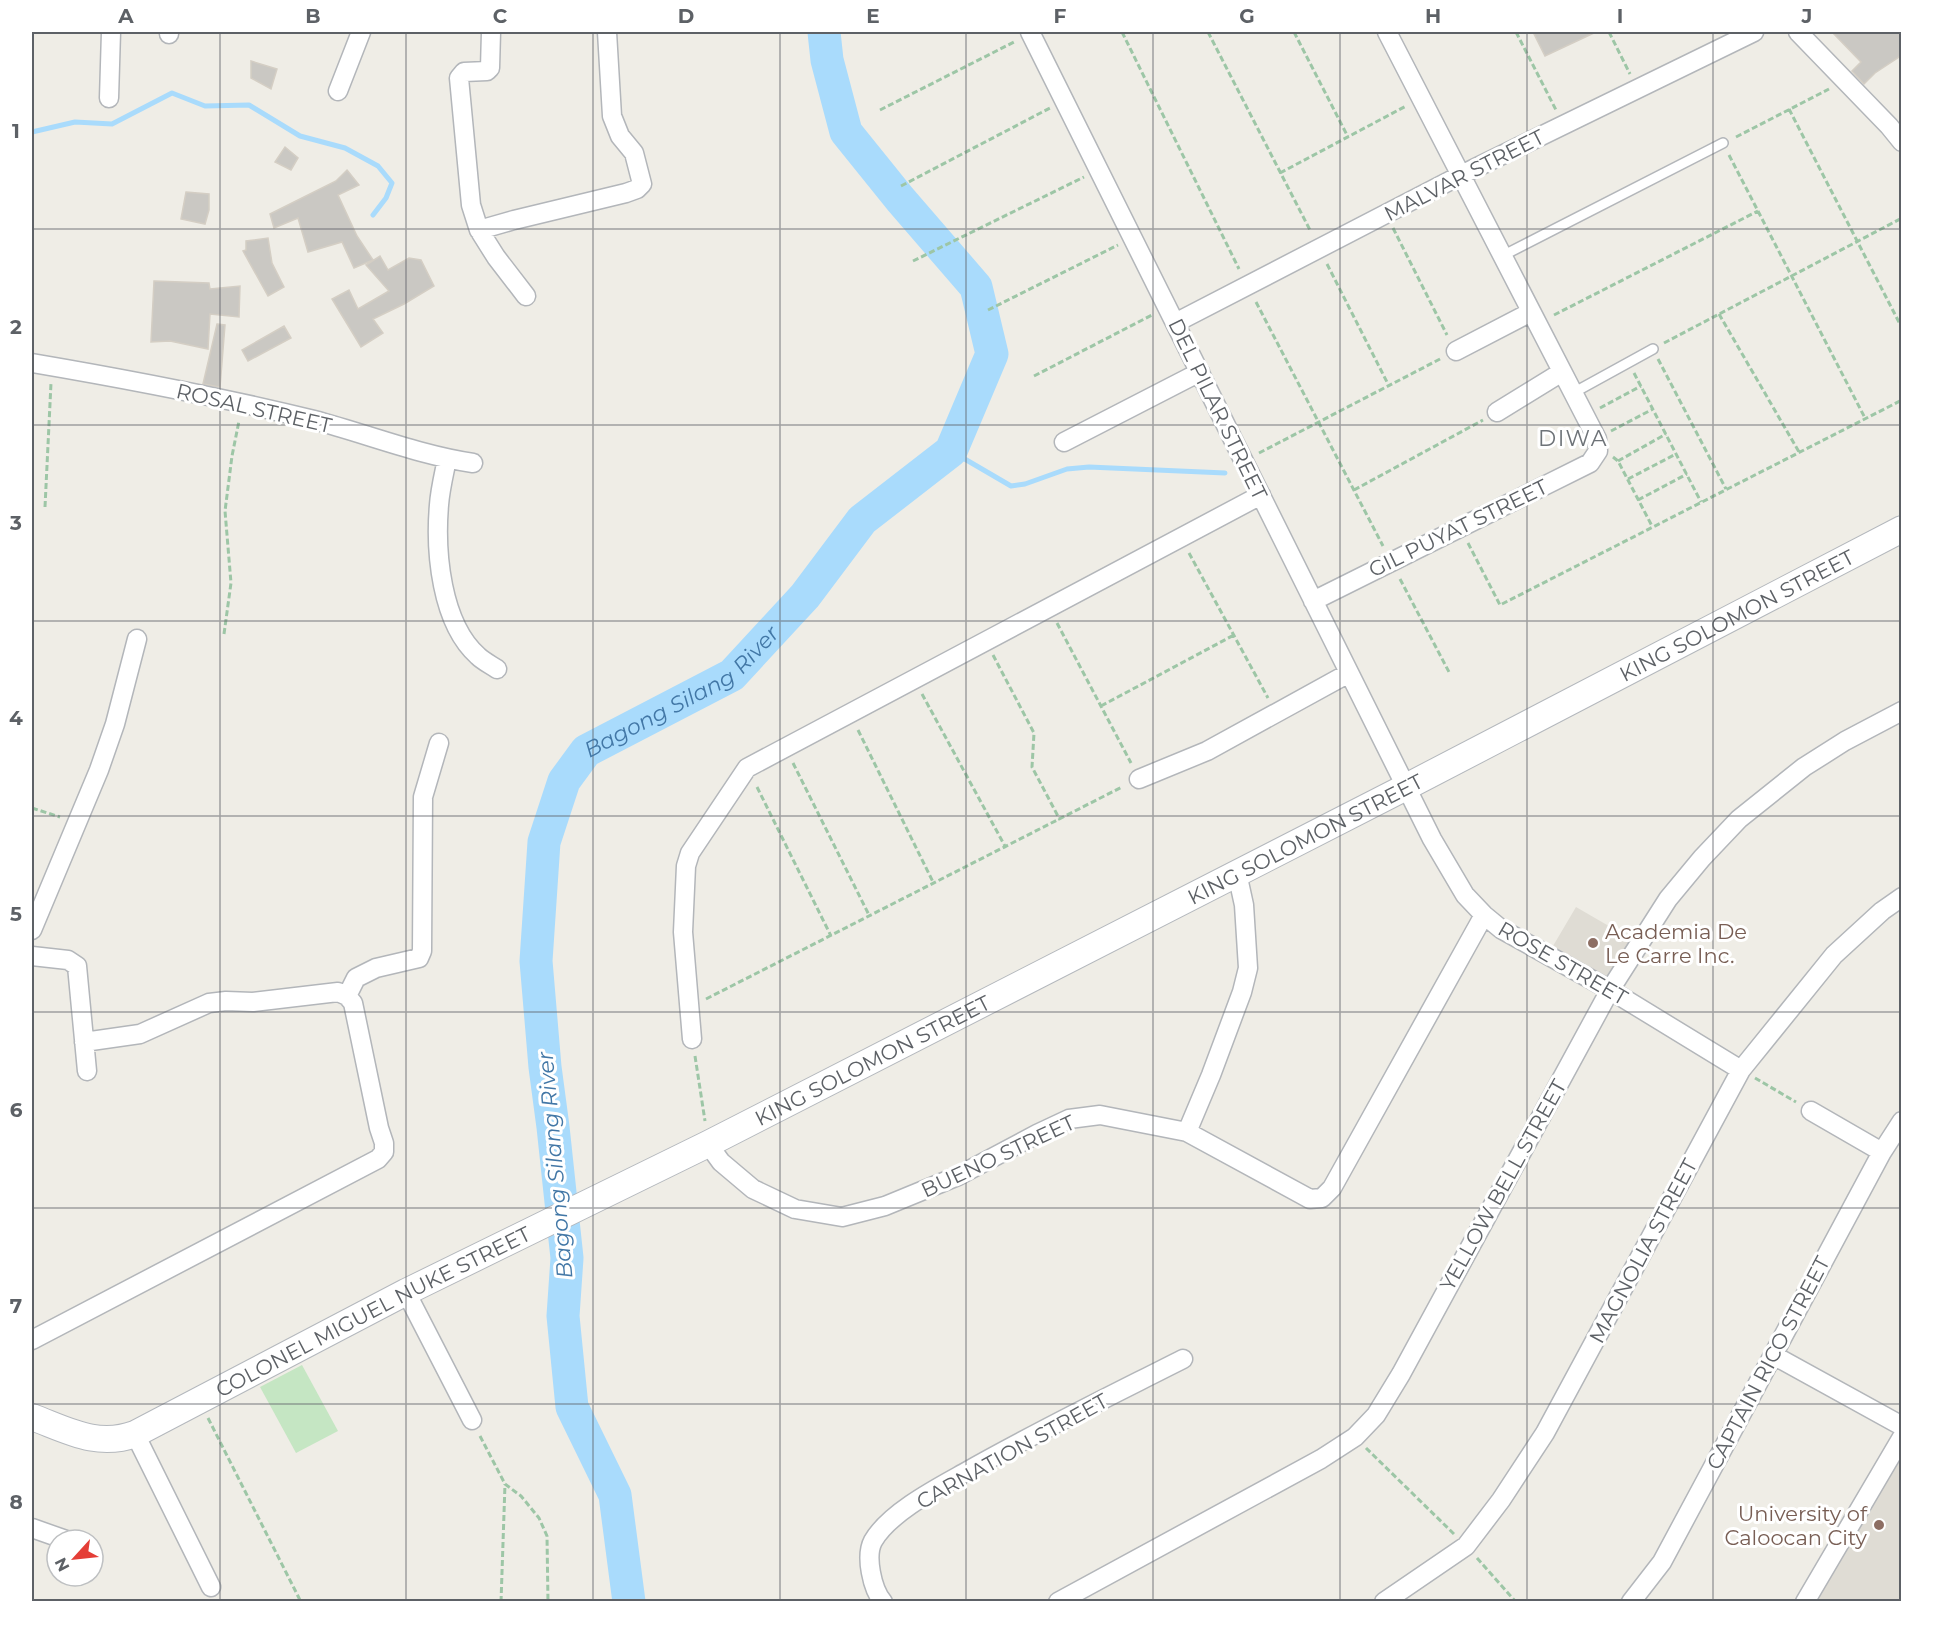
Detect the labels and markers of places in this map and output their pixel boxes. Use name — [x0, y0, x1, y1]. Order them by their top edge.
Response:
place label: Academia De Le Carre Inc. — [1605, 919, 1747, 968]
marker: Academia De Le Carre Inc. — [1586, 936, 1600, 950]
place label: University of Caloocan City — [1724, 1501, 1868, 1550]
marker: University of Caloocan City — [1872, 1518, 1886, 1532]

